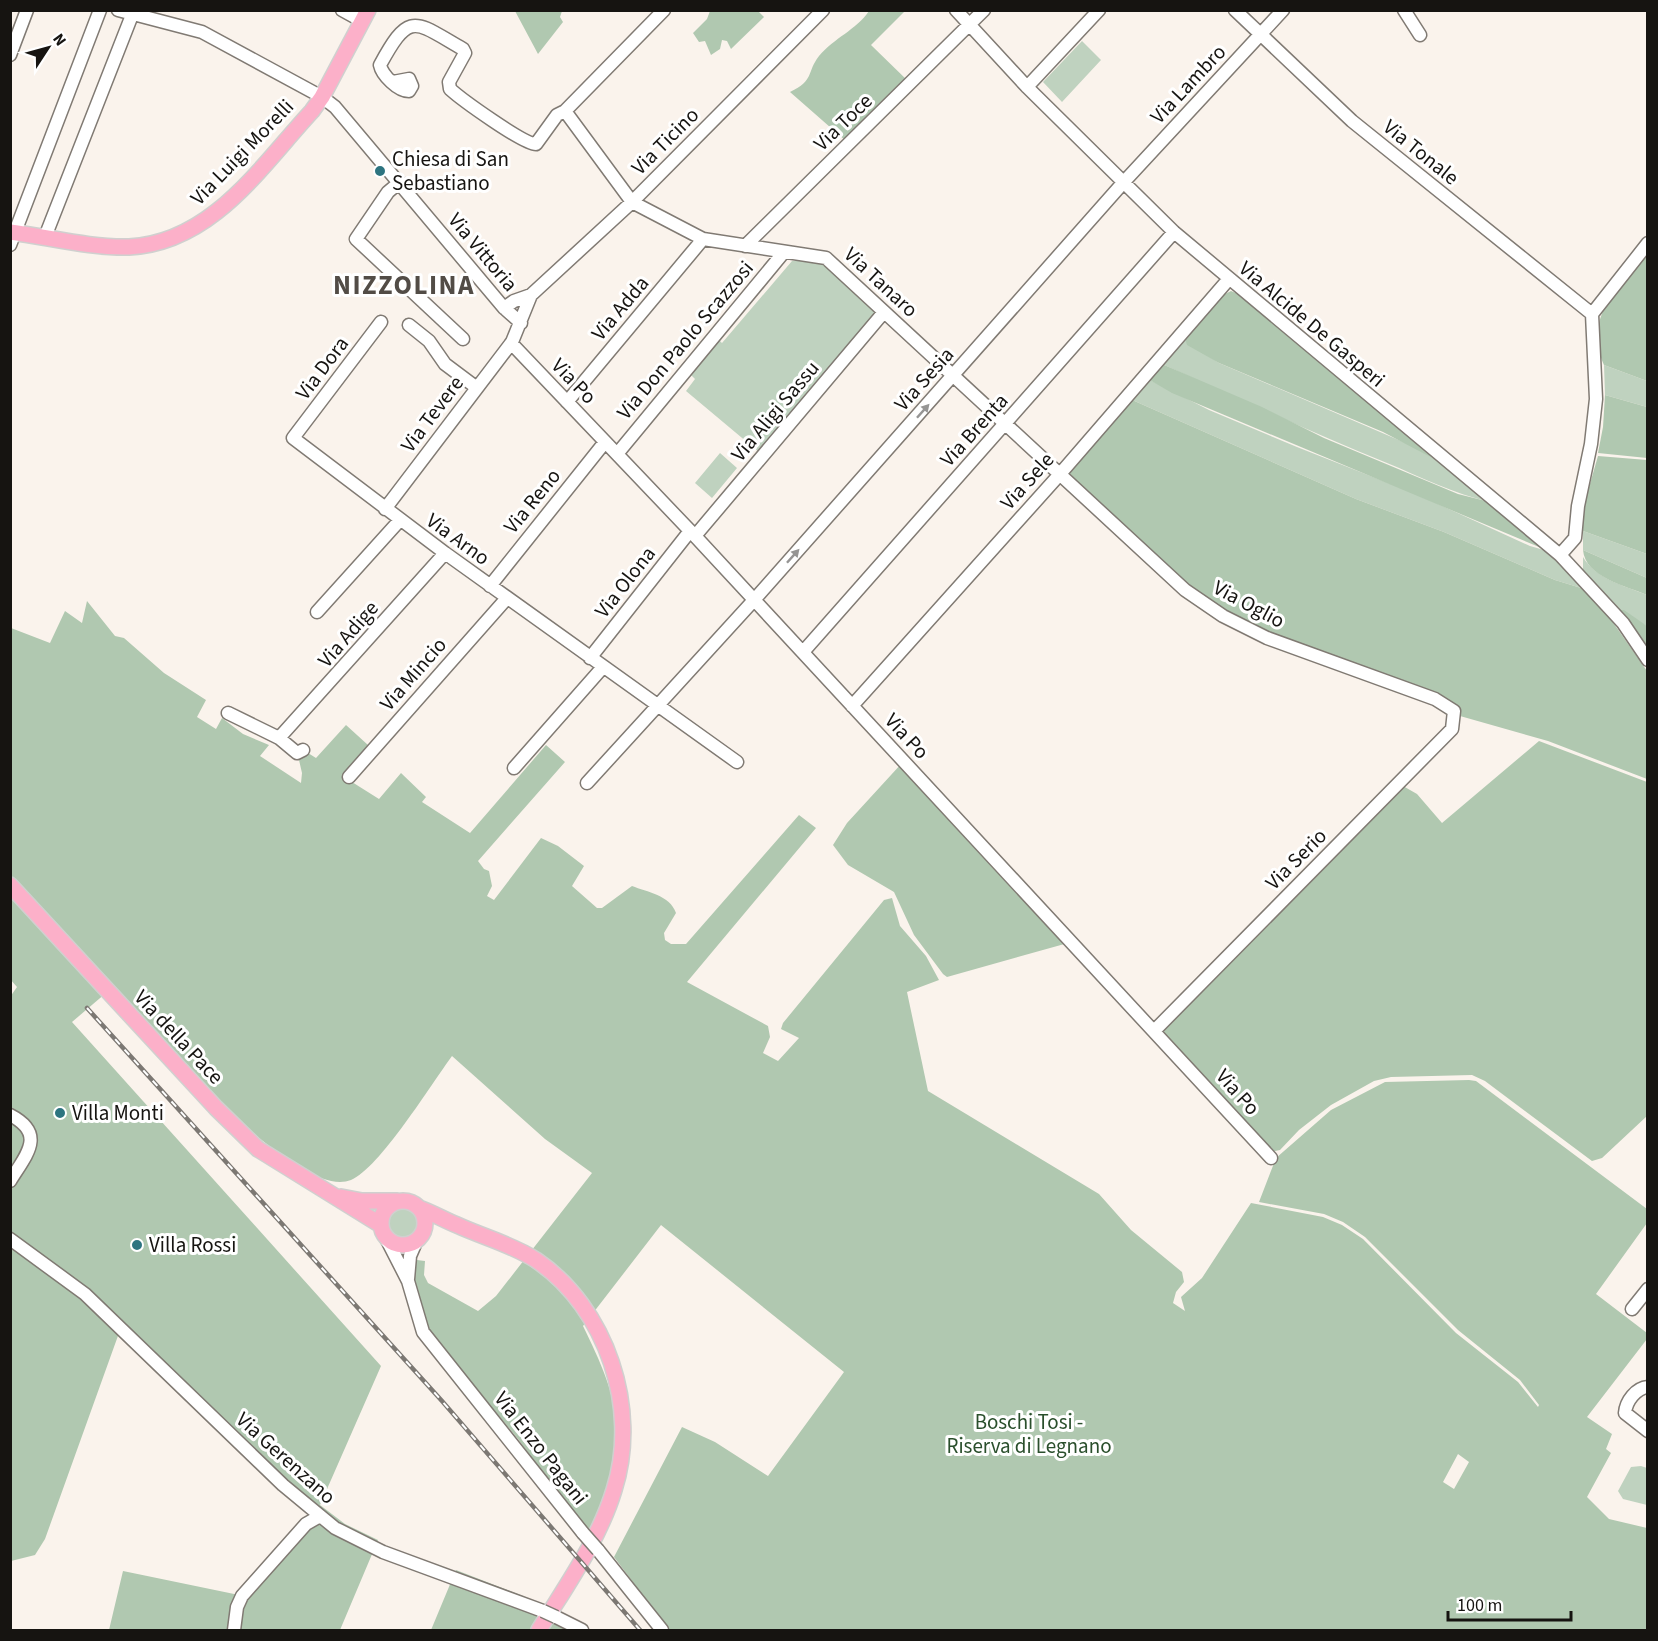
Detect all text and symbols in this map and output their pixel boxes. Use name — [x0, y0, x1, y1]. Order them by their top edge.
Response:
north arrow — [18, 18, 78, 78]
text: N — [47, 29, 71, 51]
street label: Via Lambro — [1143, 38, 1233, 130]
street label: Via Toce — [807, 86, 879, 158]
street label: Via Luigi Morelli — [184, 92, 300, 212]
street label: Via Ticino — [624, 100, 706, 182]
street label: Via Tonale — [1377, 112, 1465, 192]
place label: Chiesa di San Sebastiano — [392, 144, 509, 198]
marker: Chiesa di San Sebastiano — [373, 164, 387, 178]
street label: Via Vittoria — [441, 206, 525, 298]
street label: Via Tanaro — [837, 240, 925, 324]
street label: Via Don Paolo Scazzosi — [610, 254, 760, 426]
street label: Via Alcide De Gasperi — [1232, 254, 1392, 394]
district label: NIZZOLINA — [333, 266, 475, 305]
street label: Via Adda — [584, 269, 656, 347]
street label: Via Dora — [288, 330, 356, 406]
street label: Via Sesia — [887, 340, 961, 418]
street label: Via Po — [545, 351, 603, 411]
street label: Via Aligi Sassu — [724, 354, 826, 468]
street label: Via Tevere — [393, 370, 471, 458]
street label: Via Brenta — [933, 387, 1015, 473]
one-way arrow — [916, 403, 930, 418]
street label: Via Sele — [993, 446, 1061, 516]
street label: Via Reno — [496, 462, 568, 540]
street label: Via Arno — [420, 506, 496, 572]
street label: Via Olona — [587, 540, 663, 624]
one-way arrow — [786, 549, 799, 564]
street label: Via Oglio — [1208, 573, 1290, 635]
street label: Via Adige — [311, 594, 385, 674]
street label: Via Mincio — [373, 631, 453, 717]
street label: Via Po — [878, 706, 936, 766]
street label: Via Serio — [1258, 821, 1334, 897]
street label: Via della Pace — [127, 983, 231, 1091]
street label: Via Po — [1209, 1062, 1267, 1122]
place label: Villa Monti — [72, 1098, 164, 1128]
marker: Villa Monti — [53, 1106, 67, 1120]
place label: Villa Rossi — [149, 1230, 236, 1260]
marker: Villa Rossi — [130, 1238, 144, 1252]
street label: Via Enzo Pagani — [487, 1385, 595, 1511]
street label: Via Gerenzano — [230, 1405, 342, 1511]
park label: Boschi Tosi - Riserva di Legnano — [946, 1407, 1112, 1461]
scale bar — [1448, 1584, 1571, 1622]
text: 100 m — [1457, 1593, 1502, 1618]

